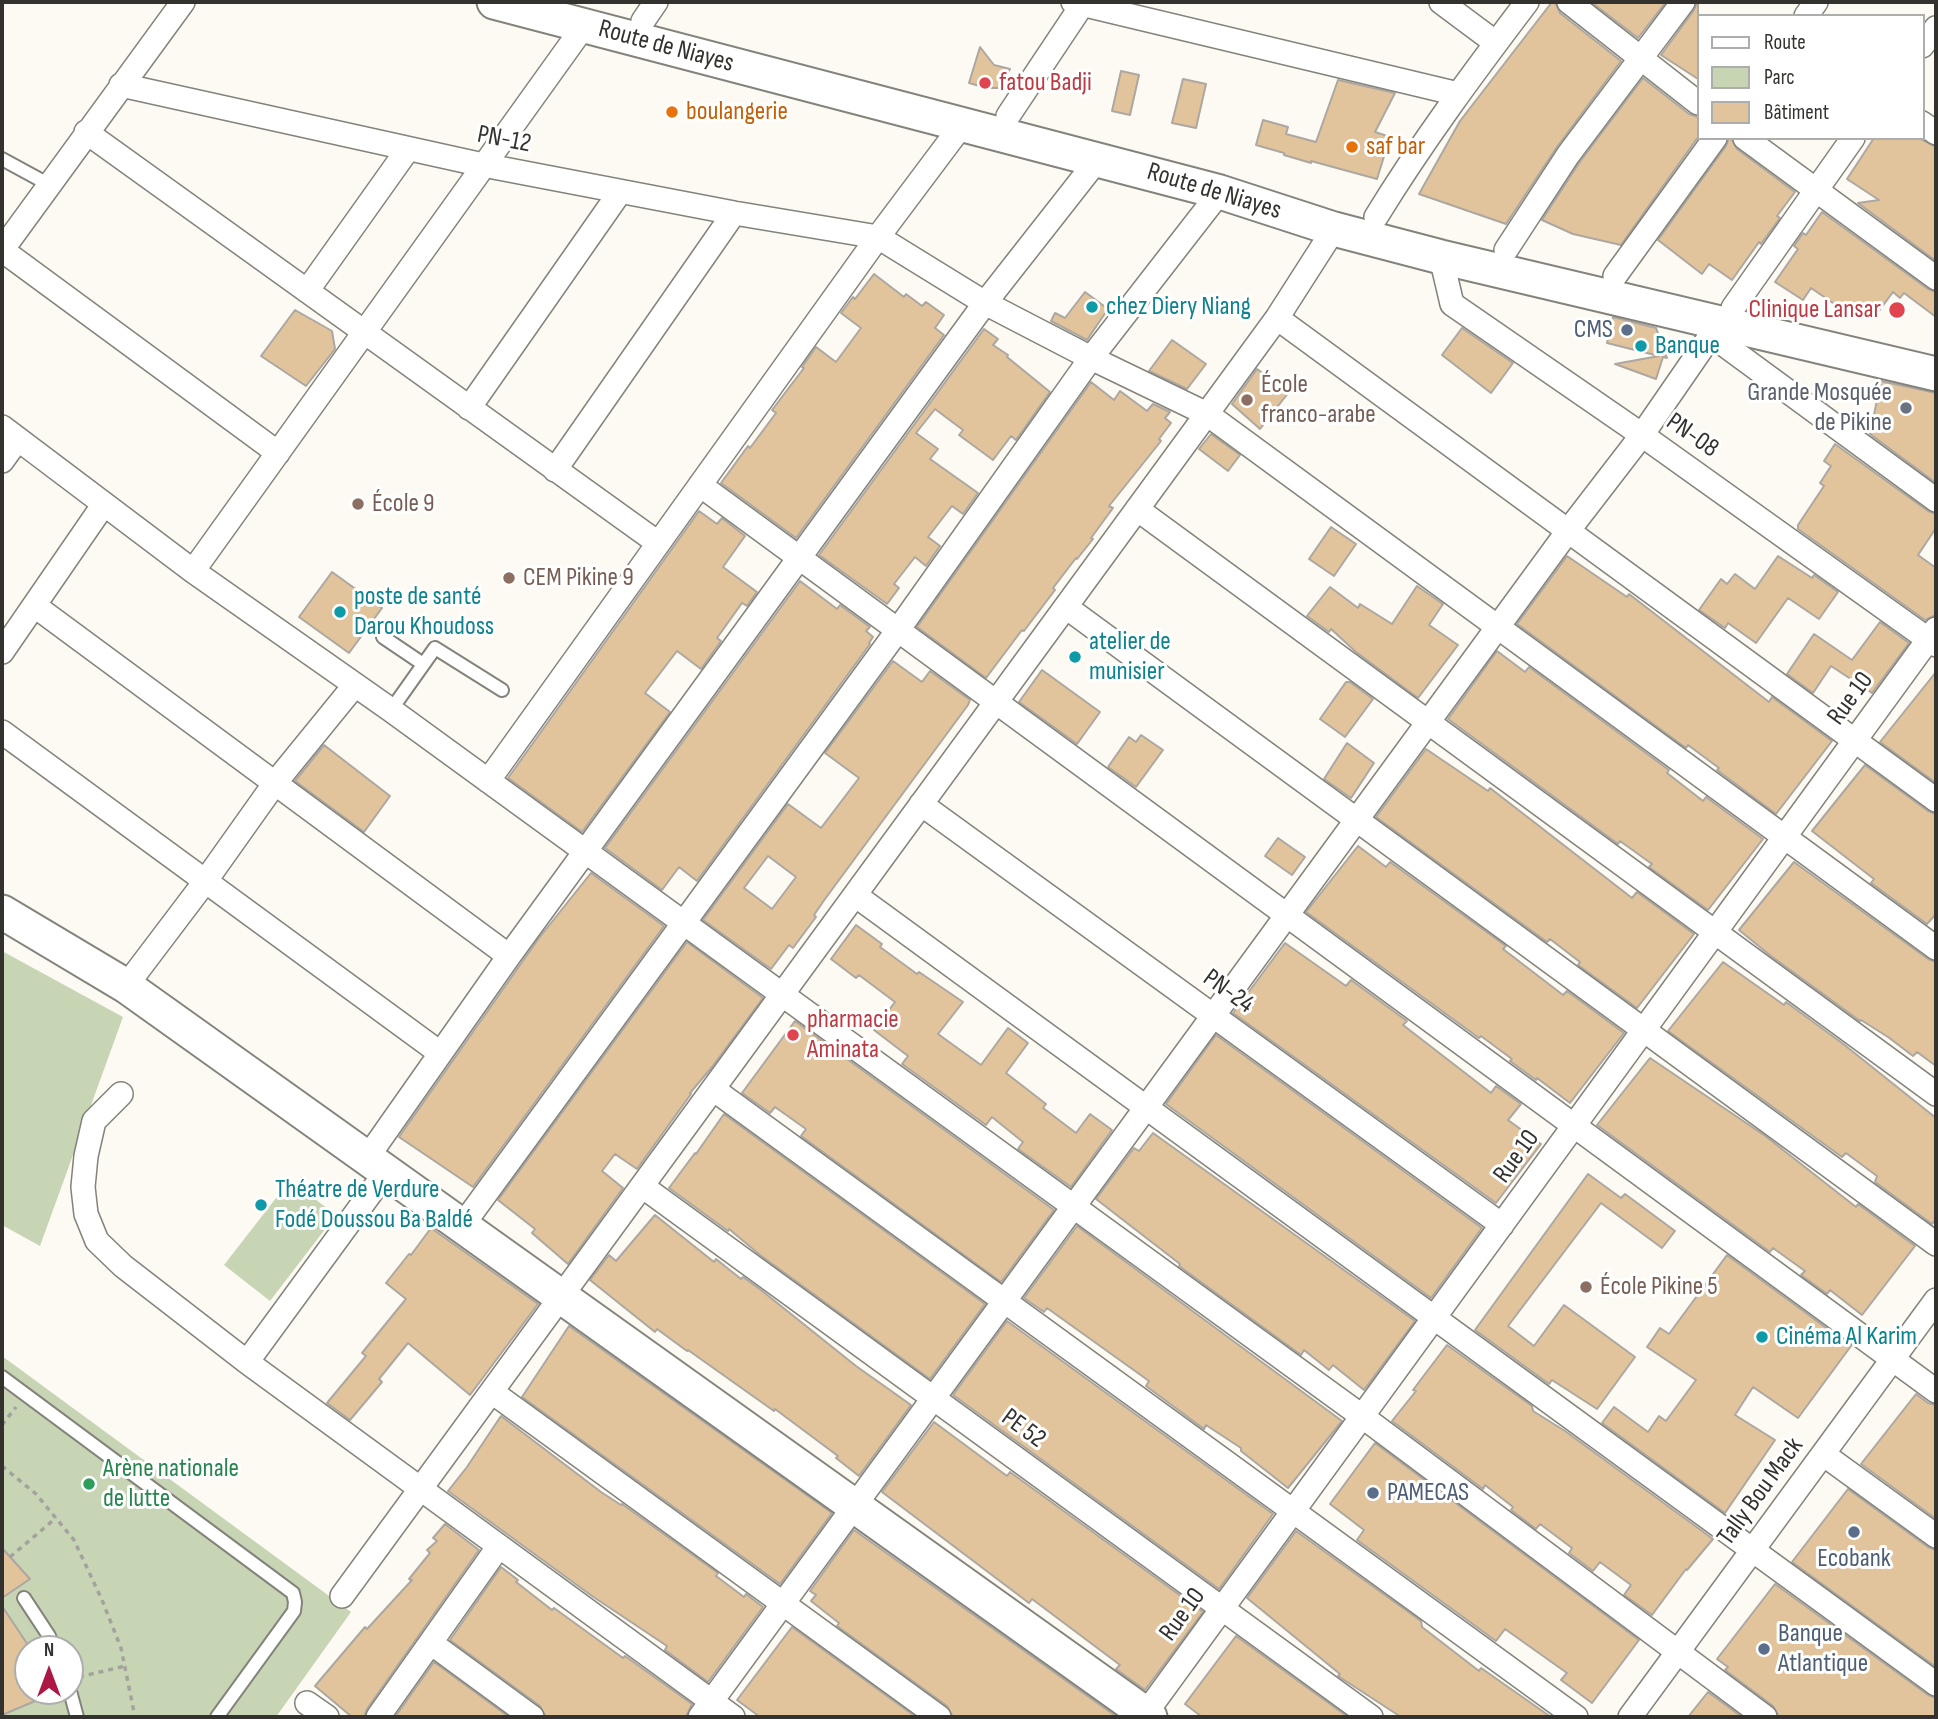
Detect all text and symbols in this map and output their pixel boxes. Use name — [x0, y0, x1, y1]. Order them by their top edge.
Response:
street label: Route de Niayes — [595, 14, 737, 80]
legend — [1696, 14, 1924, 140]
text: Route — [1764, 30, 1806, 55]
text: Parc — [1764, 65, 1795, 90]
place label: fatou Badji — [999, 67, 1092, 99]
marker: fatou Badji — [977, 75, 993, 91]
place label: boulangerie — [686, 96, 788, 128]
text: Bâtiment — [1764, 100, 1829, 125]
marker: boulangerie — [664, 104, 680, 120]
street label: PN-12 — [475, 120, 533, 160]
place label: saf bar — [1366, 131, 1425, 163]
marker: saf bar — [1344, 139, 1360, 155]
street label: Route de Niayes — [1143, 157, 1285, 227]
place label: chez Diery Niang — [1106, 291, 1251, 323]
place label: Clinique Lansar — [1748, 294, 1881, 326]
marker: chez Diery Niang — [1084, 299, 1100, 315]
marker: Clinique Lansar — [1887, 300, 1907, 320]
place label: CMS — [1574, 314, 1613, 346]
marker: CMS — [1619, 322, 1635, 338]
place label: Banque — [1655, 330, 1720, 362]
marker: Banque — [1633, 338, 1649, 354]
place label: École franco-arabe — [1261, 369, 1376, 430]
place label: Grande Mosquée de Pikine — [1747, 377, 1892, 438]
marker: École franco-arabe — [1239, 392, 1255, 408]
marker: Grande Mosquée de Pikine — [1898, 400, 1914, 416]
street label: PN-08 — [1660, 407, 1724, 465]
place label: École 9 — [372, 488, 435, 520]
marker: École 9 — [350, 496, 366, 512]
place label: CEM Pikine 9 — [523, 562, 634, 594]
marker: CEM Pikine 9 — [501, 570, 517, 586]
place label: poste de santé Darou Khoudoss — [354, 581, 494, 642]
marker: poste de santé Darou Khoudoss — [332, 604, 348, 620]
place label: atelier de munisier — [1089, 626, 1171, 688]
marker: atelier de munisier — [1067, 649, 1083, 665]
street label: Rue 10 — [1821, 666, 1881, 732]
street label: PN-24 — [1196, 963, 1260, 1021]
place label: pharmacie Aminata — [807, 1004, 899, 1066]
marker: pharmacie Aminata — [785, 1027, 801, 1043]
street label: Rue 10 — [1487, 1124, 1547, 1190]
place label: Théatre de Verdure Fodé Doussou Ba Baldé — [275, 1174, 473, 1236]
marker: Théatre de Verdure Fodé Doussou Ba Baldé — [253, 1197, 269, 1213]
place label: École Pikine 5 — [1600, 1271, 1718, 1303]
marker: École Pikine 5 — [1578, 1279, 1594, 1295]
place label: Cinéma Al Karim — [1776, 1321, 1917, 1353]
marker: Cinéma Al Karim — [1754, 1329, 1770, 1345]
street label: PE 52 — [995, 1403, 1051, 1455]
street label: Tally Bou Mack — [1711, 1432, 1811, 1552]
place label: Arène nationale de lutte — [103, 1453, 239, 1514]
marker: Arène nationale de lutte — [81, 1476, 97, 1492]
place label: PAMECAS — [1387, 1477, 1469, 1509]
marker: PAMECAS — [1365, 1485, 1381, 1501]
marker: Ecobank — [1846, 1524, 1862, 1540]
place label: Ecobank — [1817, 1543, 1891, 1575]
street label: Rue 10 — [1153, 1582, 1213, 1648]
place label: Banque Atlantique — [1778, 1618, 1868, 1680]
north arrow — [14, 1635, 84, 1705]
text: N — [44, 1639, 54, 1662]
marker: Banque Atlantique — [1756, 1641, 1772, 1657]

